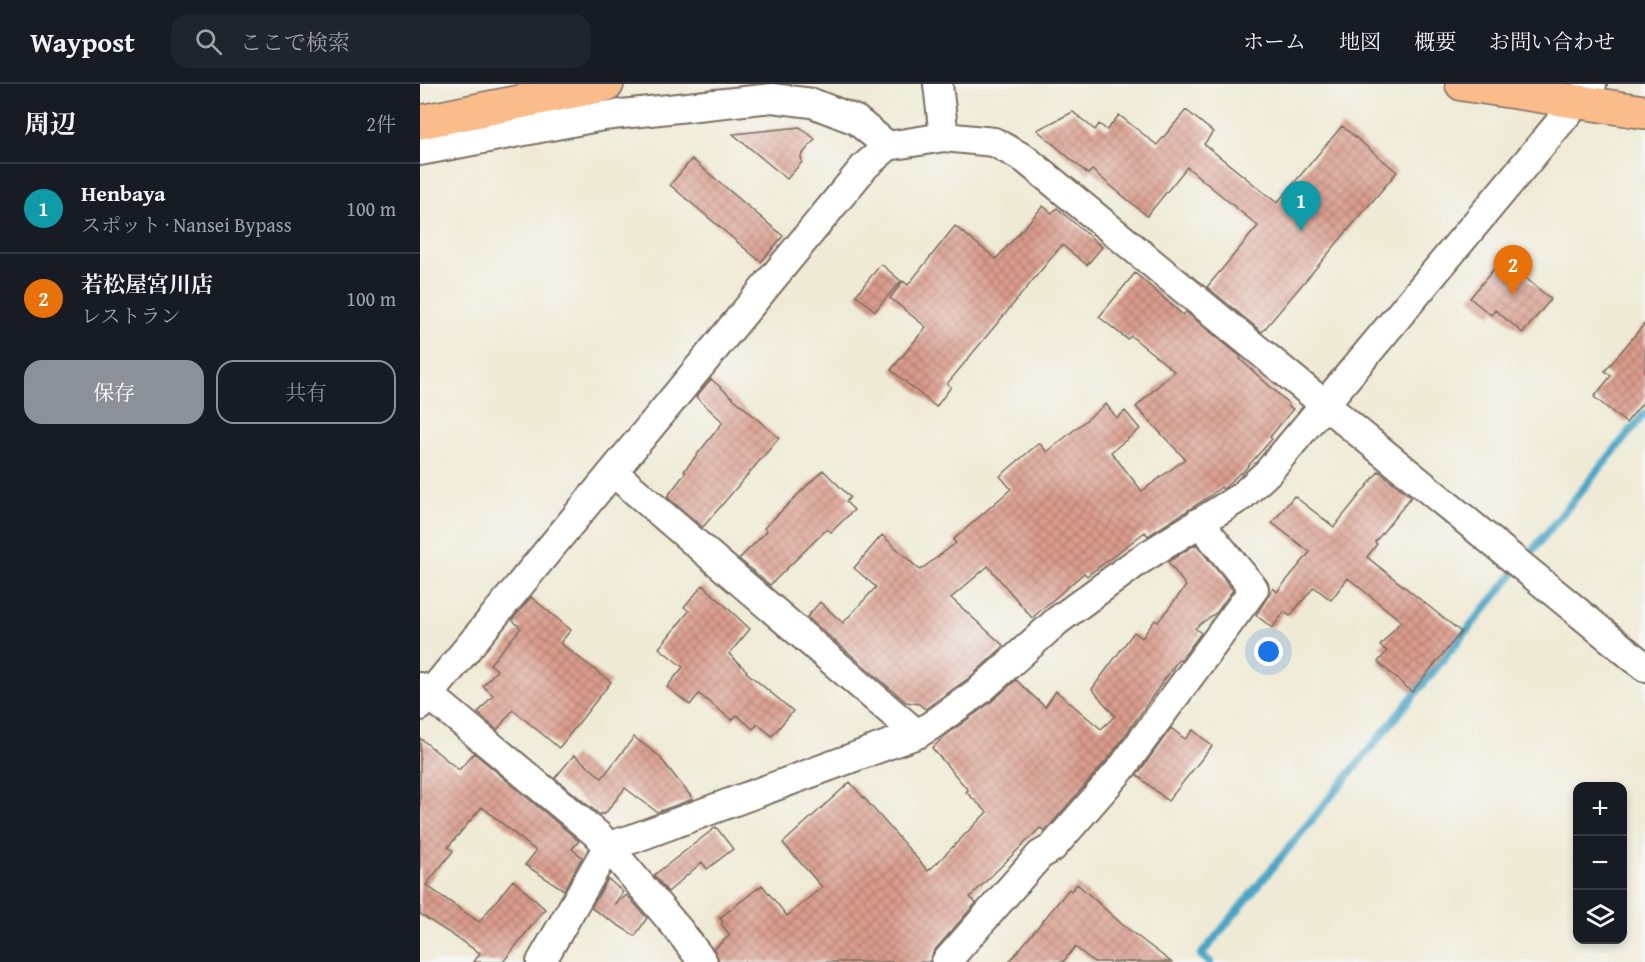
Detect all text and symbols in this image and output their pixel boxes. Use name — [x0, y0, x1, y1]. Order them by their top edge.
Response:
search box — [171, 14, 591, 68]
text: Waypost — [30, 21, 135, 62]
icon: search — [192, 25, 225, 58]
text: ここで検索 — [240, 26, 350, 58]
text: ホーム — [1243, 26, 1306, 57]
text: 地図 — [1339, 26, 1381, 57]
text: 概要 — [1414, 26, 1456, 57]
text: お問い合わせ — [1489, 26, 1615, 57]
text: 周辺 — [24, 104, 76, 143]
text: 2件 — [366, 109, 396, 138]
text: Henbaya — [81, 177, 166, 209]
pin: 1 — [1282, 182, 1320, 231]
text: 1 — [38, 194, 49, 223]
text: 100 m — [346, 194, 396, 223]
text: スポット · Nansei Bypass — [81, 210, 292, 239]
pin: 2 — [1494, 246, 1532, 295]
text: 若松屋宮川店 — [81, 268, 213, 300]
text: 2 — [38, 284, 49, 313]
text: 100 m — [346, 284, 396, 313]
text: レストラン — [81, 301, 180, 330]
button: 保存 — [24, 360, 204, 424]
button: 共有 — [216, 360, 396, 424]
your location — [1254, 637, 1283, 666]
map controls — [1573, 782, 1627, 944]
button: + — [1573, 782, 1627, 836]
button: − — [1573, 836, 1627, 890]
button: layers — [1573, 890, 1627, 944]

